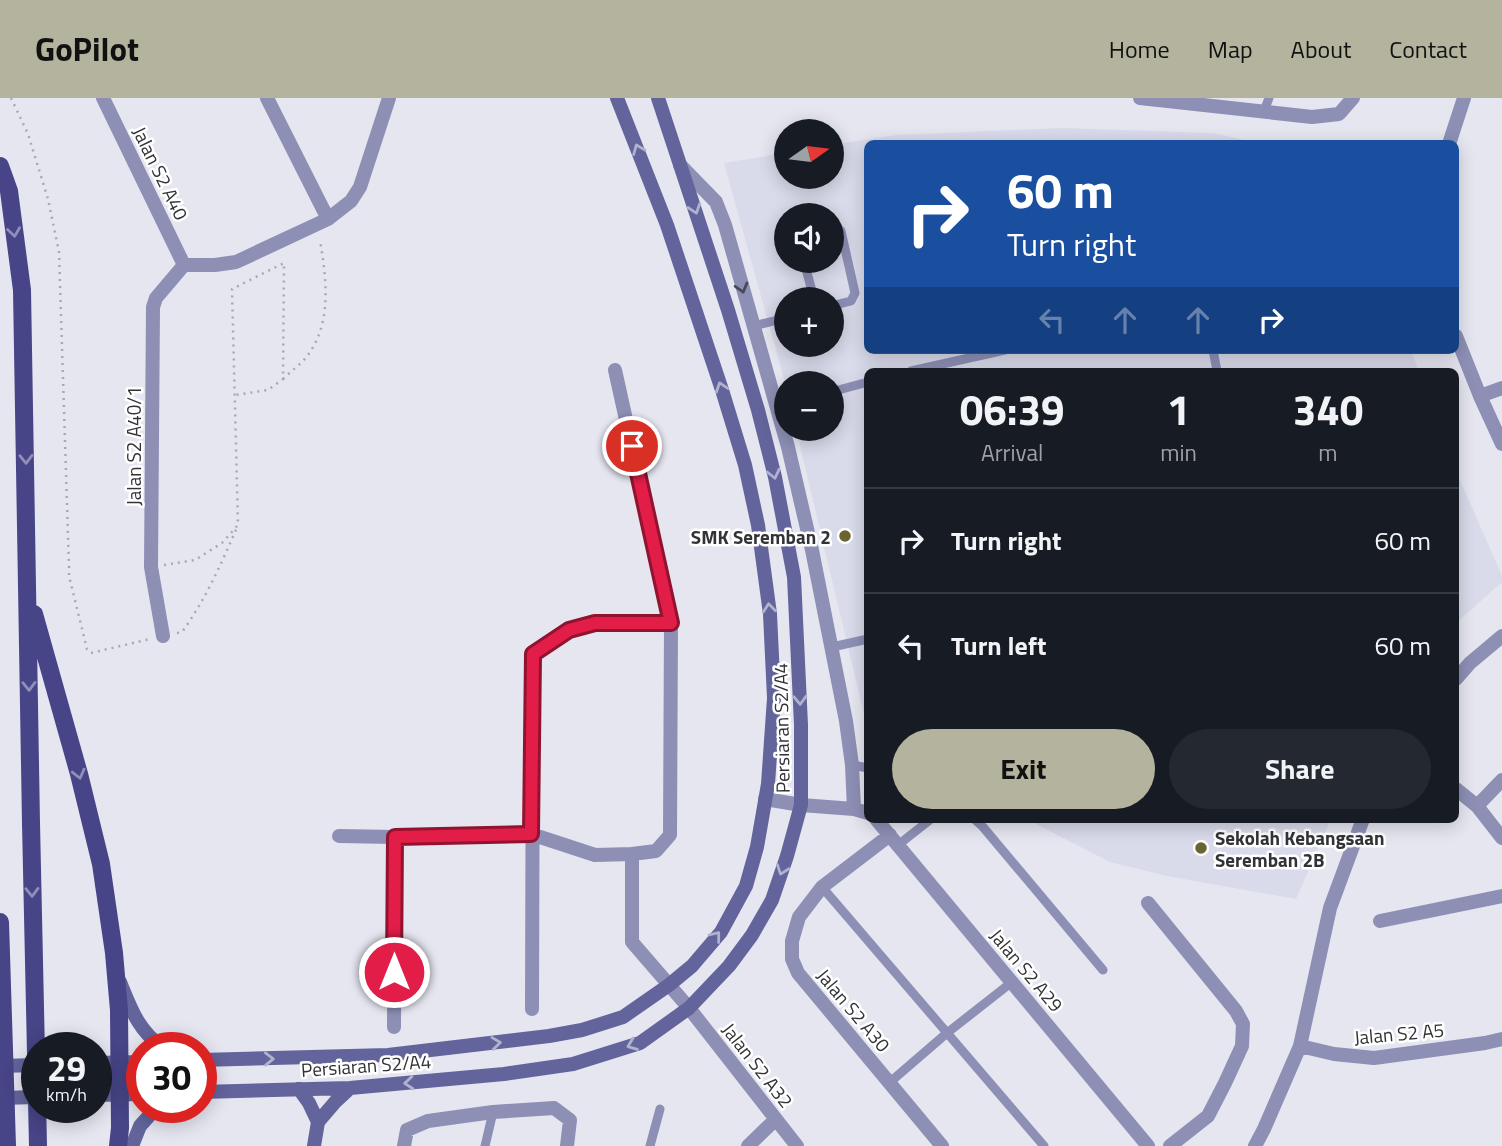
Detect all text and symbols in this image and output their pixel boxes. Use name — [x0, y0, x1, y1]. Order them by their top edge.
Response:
text: GoPilot — [35, 24, 139, 74]
text: Home — [1109, 31, 1170, 67]
text: Map — [1208, 31, 1253, 67]
text: About — [1291, 31, 1351, 67]
text: Contact — [1389, 31, 1467, 67]
north arrow — [774, 119, 844, 189]
map controls — [774, 119, 844, 441]
street label: Jalan S2 A40 — [126, 121, 196, 225]
one-way arrow — [632, 144, 646, 156]
text: 60 m — [1007, 152, 1114, 227]
icon: right — [892, 168, 983, 259]
one-way arrow — [687, 203, 701, 215]
button: sound — [774, 203, 844, 273]
text: Turn right — [1007, 220, 1136, 268]
one-way arrow — [7, 226, 22, 238]
one-way arrow — [734, 282, 749, 294]
button: + — [774, 287, 844, 357]
icon: left — [1033, 301, 1071, 339]
icon: ahead — [1106, 301, 1144, 339]
icon: ahead — [1179, 301, 1217, 339]
icon: right — [1252, 301, 1290, 339]
button: − — [774, 371, 844, 441]
text: 06:39 — [960, 377, 1065, 441]
text: 1 — [1167, 377, 1190, 441]
text: 340 — [1293, 377, 1363, 441]
one-way arrow — [715, 381, 729, 393]
street label: Jalan S2 A40/1 — [119, 386, 148, 506]
pin — [602, 416, 662, 476]
icon: arrive — [613, 427, 651, 465]
text: Arrival — [981, 435, 1043, 470]
text: min — [1160, 435, 1197, 470]
text: m — [1318, 435, 1338, 470]
one-way arrow — [18, 454, 34, 465]
one-way arrow — [766, 468, 781, 480]
text: Turn right — [951, 521, 1062, 560]
text: 60 m — [1374, 521, 1431, 560]
place label: SMK Seremban 2 — [691, 522, 831, 551]
icon: right — [892, 522, 930, 560]
marker: SMK Seremban 2 — [837, 528, 853, 544]
one-way arrow — [762, 603, 777, 614]
text: Turn left — [951, 626, 1046, 665]
text: 60 m — [1374, 626, 1431, 665]
icon: left — [892, 627, 930, 665]
street label: Persiaran S2/A4 — [765, 663, 797, 793]
one-way arrow — [21, 682, 37, 692]
one-way arrow — [793, 694, 808, 705]
button: Exit — [892, 729, 1155, 809]
button: Share — [1169, 729, 1431, 809]
one-way arrow — [71, 768, 85, 780]
place label: Sekolah Kebangsaan Seremban 2B — [1215, 823, 1385, 874]
marker: Sekolah Kebangsaan Seremban 2B — [1193, 840, 1209, 856]
one-way arrow — [776, 864, 790, 876]
one-way arrow — [24, 887, 40, 897]
street label: Jalan S2 A29 — [983, 922, 1071, 1018]
one-way arrow — [708, 932, 721, 944]
position arrow — [357, 935, 431, 1009]
street label: Jalan S2 A30 — [810, 962, 898, 1058]
street label: Jalan S2 A5 — [1353, 1015, 1445, 1051]
street label: Jalan S2 A32 — [715, 1016, 801, 1114]
speed limit sign: 30 — [126, 1032, 217, 1123]
one-way arrow — [490, 1035, 502, 1050]
one-way arrow — [626, 1036, 638, 1050]
text: 29 — [47, 1041, 86, 1095]
street label: Persiaran S2/A4 — [300, 1046, 432, 1084]
one-way arrow — [264, 1051, 275, 1066]
one-way arrow — [403, 1075, 414, 1090]
text: km/h — [46, 1081, 87, 1108]

